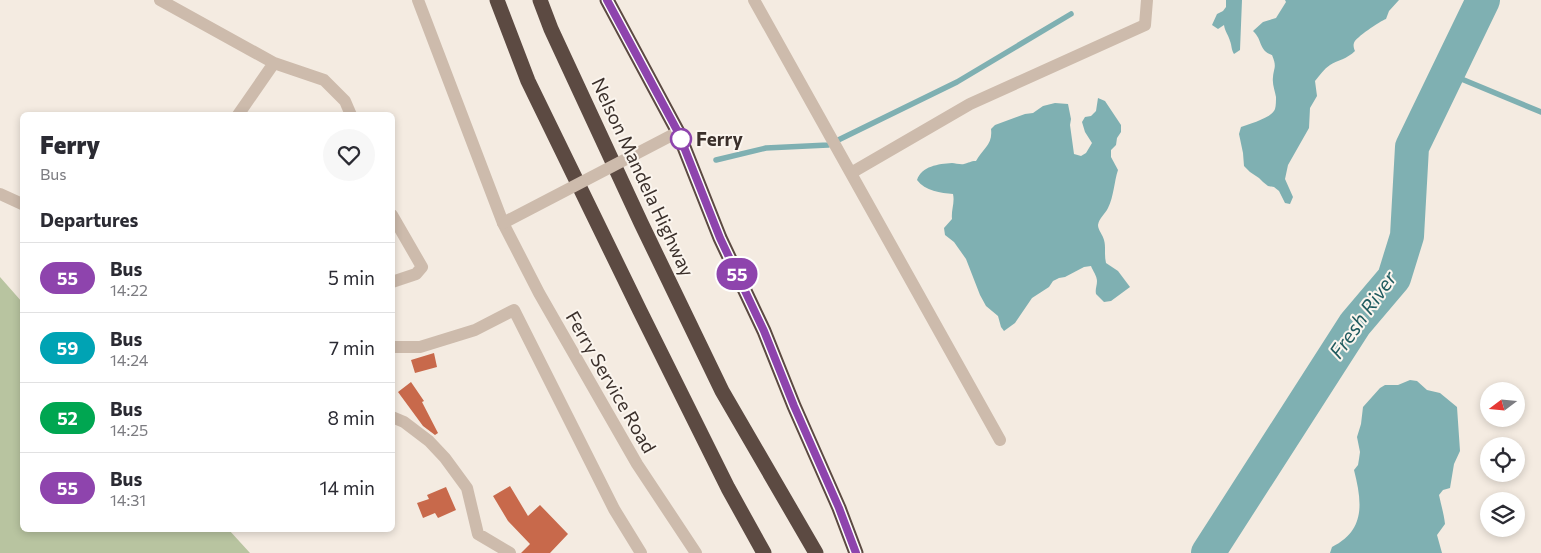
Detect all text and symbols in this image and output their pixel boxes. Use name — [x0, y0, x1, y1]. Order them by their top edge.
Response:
street label: Nelson Mandela Highway — [587, 74, 700, 280]
place label: Ferry — [696, 127, 743, 150]
marker: Ferry — [670, 128, 692, 150]
button: heart — [323, 129, 375, 181]
text: Ferry — [40, 130, 100, 159]
text: Bus — [40, 164, 67, 183]
text: Departures — [40, 208, 138, 231]
text: Bus — [110, 257, 142, 280]
line badge: 55 — [714, 258, 760, 290]
text: 55 — [727, 263, 748, 285]
water label: Fresh River — [1323, 265, 1402, 363]
text: 5 min — [328, 266, 375, 289]
text: 55 — [57, 267, 78, 289]
text: 14:22 — [110, 280, 148, 299]
street label: Ferry Service Road — [561, 307, 661, 457]
text: Bus — [110, 327, 142, 350]
text: 7 min — [329, 336, 375, 359]
text: 59 — [57, 337, 78, 359]
text: 14:24 — [110, 350, 148, 369]
north arrow — [1480, 382, 1525, 428]
map controls — [1480, 382, 1525, 537]
text: Bus — [110, 397, 142, 420]
text: 8 min — [327, 406, 375, 429]
text: 52 — [57, 407, 78, 429]
text: 14:25 — [110, 420, 148, 439]
button: locate — [1480, 437, 1525, 482]
text: Bus — [110, 467, 142, 490]
text: 14 min — [319, 476, 375, 499]
text: 55 — [57, 477, 78, 499]
text: 14:31 — [110, 490, 146, 509]
button: layers — [1480, 492, 1525, 537]

